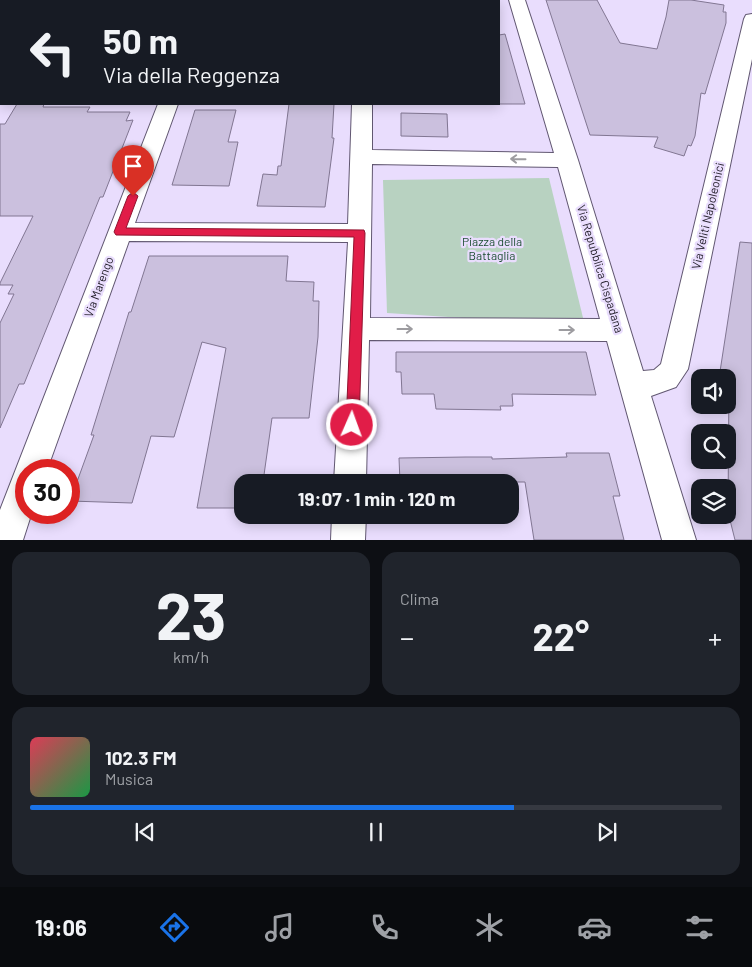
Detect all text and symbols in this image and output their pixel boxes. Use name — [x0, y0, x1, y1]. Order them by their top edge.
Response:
text: 50 m — [103, 19, 178, 61]
icon: left — [20, 20, 85, 85]
text: Via della Reggenza — [103, 61, 280, 87]
pin — [112, 145, 154, 196]
icon: arrive — [119, 152, 147, 180]
one-way arrow — [511, 154, 527, 164]
street label: Via Veliti Napoleonici — [688, 161, 726, 270]
street label: Via Repubblica Cispadana — [575, 203, 627, 334]
park label: Piazza della Battaglia — [462, 234, 522, 262]
street label: Via Marengo — [81, 254, 115, 319]
one-way arrow — [396, 324, 412, 334]
one-way arrow — [558, 325, 575, 335]
map controls — [691, 369, 736, 524]
button: sound — [691, 369, 736, 414]
position arrow — [325, 398, 377, 450]
button: search — [691, 424, 736, 469]
speed limit sign: 30 — [15, 459, 80, 524]
button: layers — [691, 479, 736, 524]
text: 19:07 · 1 min · 120 m — [298, 487, 455, 510]
text: 23 — [156, 575, 226, 653]
text: Clima — [400, 589, 439, 608]
text: 22° — [533, 613, 589, 659]
text: − — [400, 620, 414, 654]
text: + — [708, 620, 722, 654]
text: km/h — [173, 647, 209, 666]
text: 102.3 FM — [105, 746, 177, 769]
text: Musica — [105, 769, 153, 788]
icon: previous — [131, 818, 159, 846]
icon: pause — [362, 818, 390, 846]
icon: next — [593, 818, 621, 846]
icon: directions — [157, 910, 192, 945]
icon: music — [262, 910, 297, 945]
icon: phone — [367, 910, 402, 945]
icon: climate — [472, 910, 507, 945]
icon: car — [577, 910, 612, 945]
icon: filters — [682, 910, 717, 945]
text: 19:06 — [35, 914, 87, 940]

